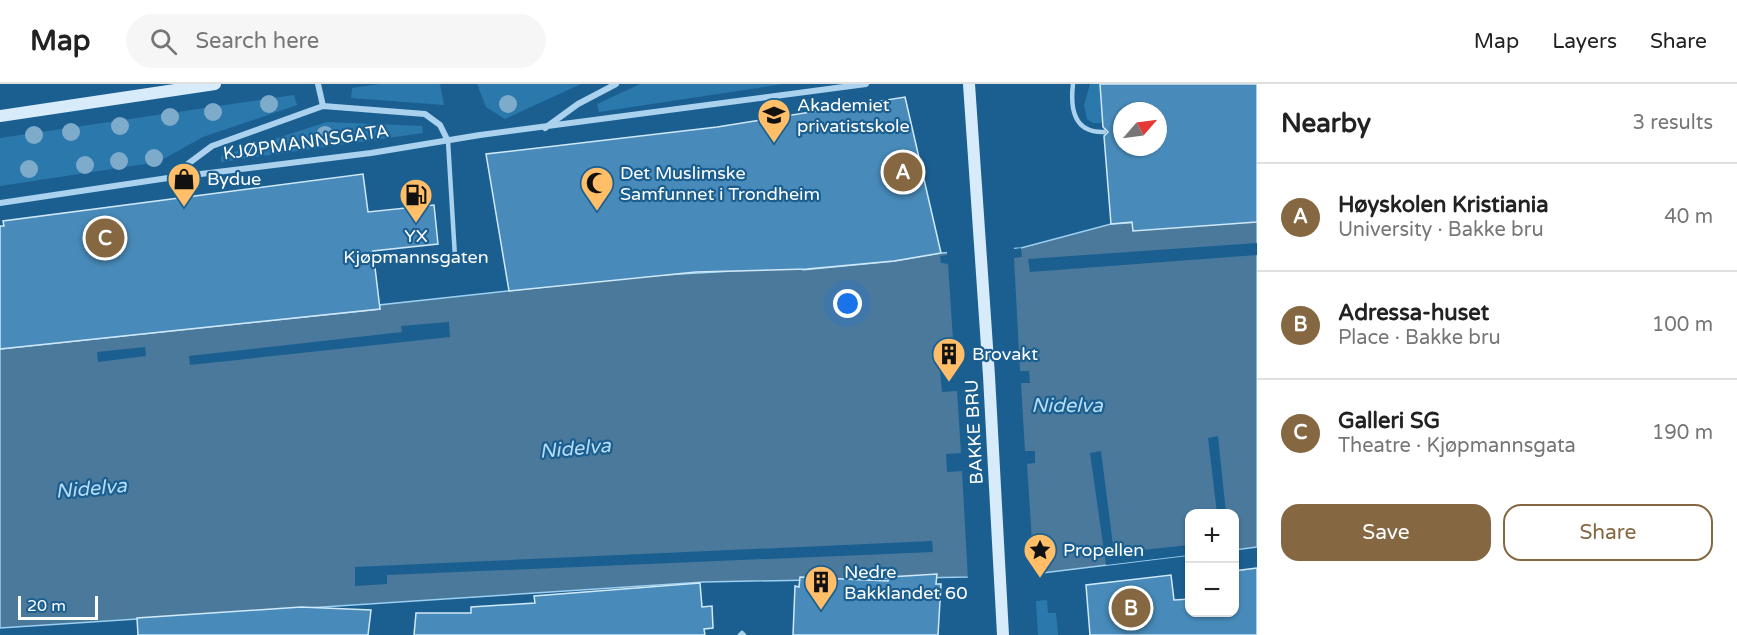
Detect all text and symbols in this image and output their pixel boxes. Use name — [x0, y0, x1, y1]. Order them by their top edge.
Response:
search box — [126, 14, 546, 68]
text: Map — [30, 24, 90, 58]
icon: search — [147, 25, 180, 58]
text: Search here — [195, 28, 319, 54]
text: Map — [1474, 29, 1519, 54]
text: Layers — [1552, 29, 1617, 54]
text: Share — [1650, 29, 1707, 54]
place label: Akademiet privatistskole — [797, 94, 910, 137]
school or university icon: Akademiet privatistskole — [756, 97, 792, 144]
north arrow — [1113, 102, 1167, 156]
text: Nearby — [1281, 108, 1371, 139]
text: 3 results — [1633, 111, 1713, 135]
street label: KJØPMANNSGATA — [222, 119, 390, 165]
pin: A — [884, 150, 922, 194]
shop icon: Bydue — [166, 161, 202, 208]
place label: Det Muslimske Samfunnet i Trondheim — [620, 162, 820, 205]
mosque icon: Det Muslimske Samfunnet i Trondheim — [579, 165, 615, 212]
place label: Bydue — [207, 168, 261, 190]
fuel station icon: YX Kjøpmannsgaten — [398, 177, 434, 224]
text: Høyskolen Kristiania — [1338, 192, 1549, 218]
text: A — [1293, 205, 1308, 229]
text: 40 m — [1664, 205, 1713, 229]
pin: C — [86, 216, 124, 260]
text: University · Bakke bru — [1338, 218, 1544, 242]
place label: YX Kjøpmannsgaten — [343, 225, 489, 268]
your location — [833, 289, 862, 318]
text: Adressa-huset — [1338, 300, 1489, 326]
text: B — [1294, 313, 1307, 337]
text: 100 m — [1652, 313, 1713, 337]
text: Place · Bakke bru — [1338, 326, 1501, 350]
building icon: Brovakt — [931, 336, 967, 383]
place label: Brovakt — [972, 343, 1038, 365]
street label: BAKKE BRU — [960, 379, 988, 485]
water label: Nidelva — [1031, 394, 1103, 418]
text: Galleri SG — [1338, 408, 1440, 434]
text: C — [1294, 421, 1307, 445]
text: 190 m — [1652, 421, 1713, 445]
water label: Nidelva — [538, 434, 612, 464]
text: Theatre · Kjøpmannsgata — [1338, 434, 1576, 458]
water label: Nidelva — [54, 474, 128, 504]
button: Save — [1281, 504, 1491, 561]
button: Share — [1503, 504, 1713, 561]
map controls — [1185, 509, 1239, 617]
button: + — [1185, 509, 1239, 563]
place icon: Propellen — [1022, 532, 1058, 579]
place label: Propellen — [1063, 539, 1144, 561]
place label: Nedre Bakklandet 60 — [844, 561, 967, 604]
button: − — [1185, 563, 1239, 617]
building icon: Nedre Bakklandet 60 — [803, 564, 839, 611]
pin: B — [1112, 586, 1150, 630]
scale bar — [18, 593, 98, 620]
text: 20 m — [27, 596, 66, 616]

